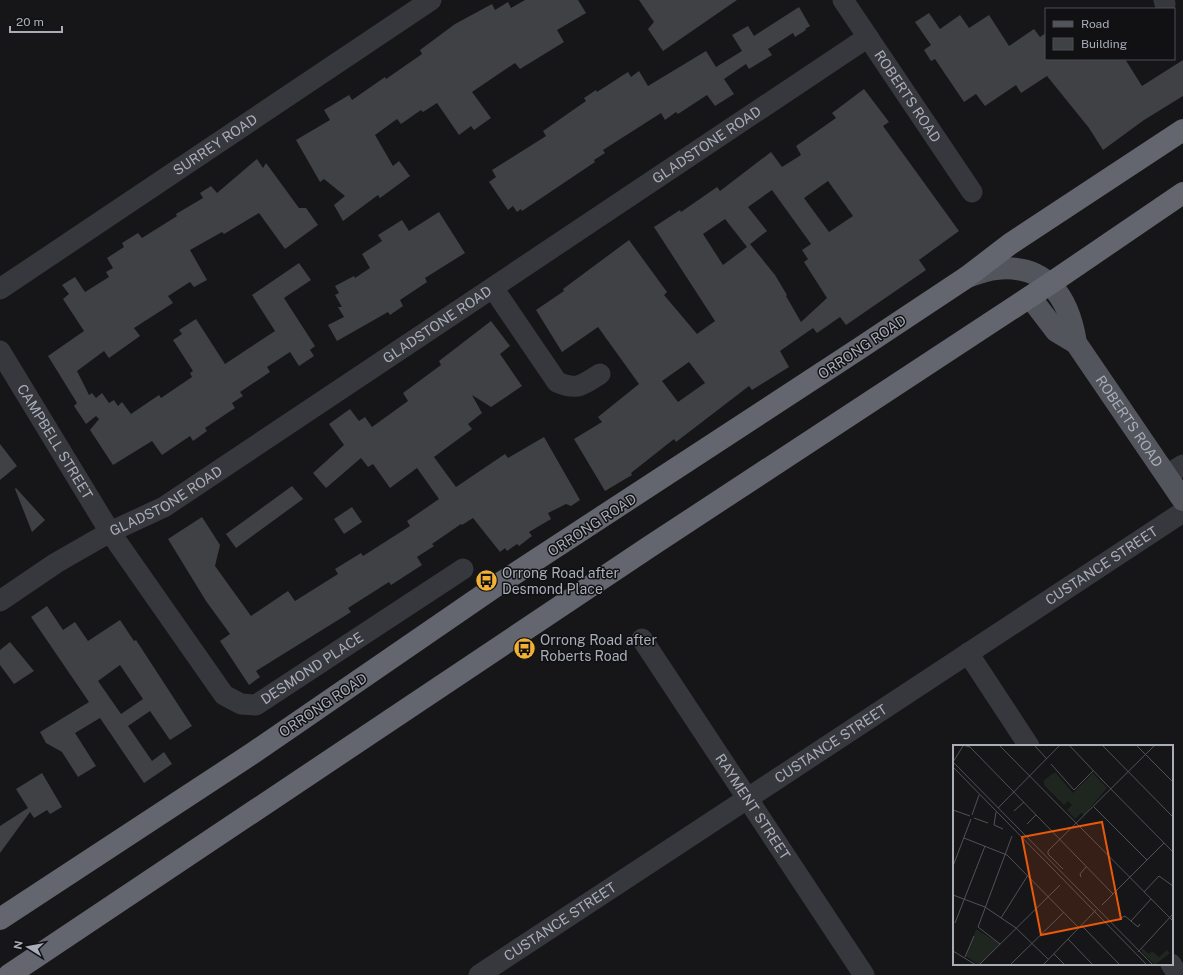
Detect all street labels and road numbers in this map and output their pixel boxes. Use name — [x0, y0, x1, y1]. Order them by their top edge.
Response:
street label: ROBERTS ROAD — [871, 47, 944, 145]
street label: GLADSTONE ROAD — [649, 103, 764, 187]
street label: SURREY ROAD — [170, 111, 260, 179]
street label: GLADSTONE ROAD — [380, 283, 495, 367]
street label: ORRONG ROAD — [815, 312, 909, 382]
street label: ROBERTS ROAD — [1092, 372, 1166, 470]
street label: CAMPBELL STREET — [14, 381, 96, 502]
street label: GLADSTONE ROAD — [107, 462, 225, 539]
street label: ORRONG ROAD — [545, 490, 639, 560]
street label: CUSTANCE STREET — [1042, 523, 1161, 608]
street label: DESMOND PLACE — [258, 629, 366, 708]
street label: ORRONG ROAD — [276, 670, 370, 740]
street label: CUSTANCE STREET — [772, 701, 890, 786]
street label: RAYMENT STREET — [712, 751, 793, 863]
street label: CUSTANCE STREET — [501, 879, 619, 964]

